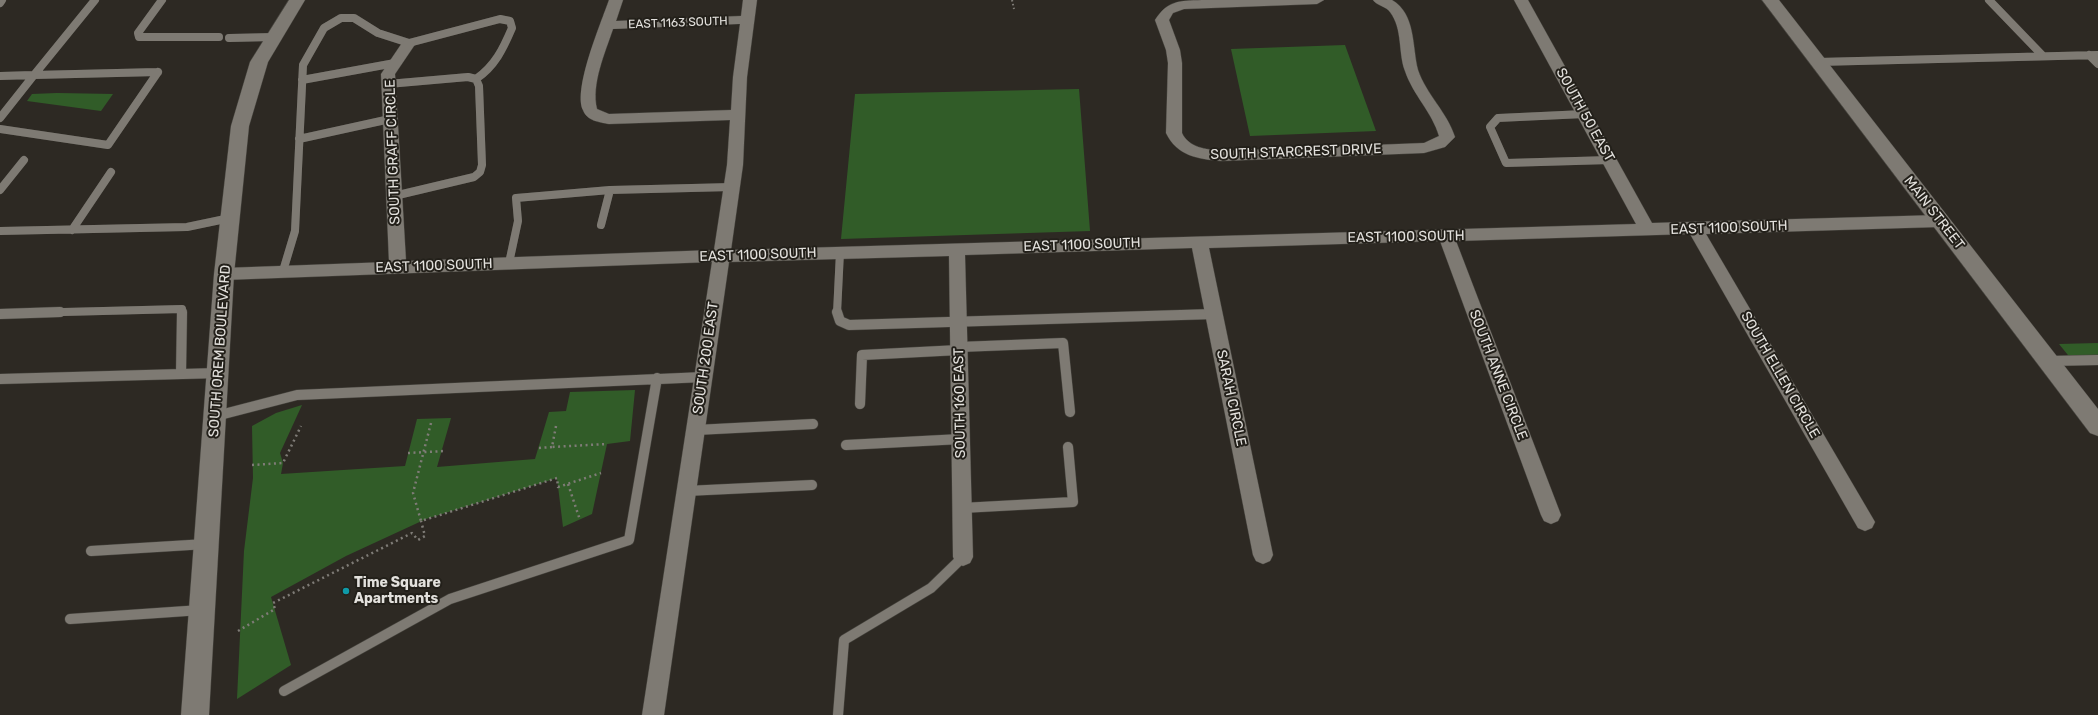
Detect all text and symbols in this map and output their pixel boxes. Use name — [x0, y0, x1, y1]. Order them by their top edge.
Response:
street label: EAST 1163 SOUTH — [628, 14, 728, 32]
street label: SOUTH 50 EAST — [1552, 65, 1618, 165]
street label: SOUTH GRAFF CIRCLE — [382, 79, 404, 225]
street label: SOUTH STARCREST DRIVE — [1210, 141, 1382, 163]
street label: MAIN STREET — [1900, 173, 1968, 253]
street label: EAST 1100 SOUTH — [1670, 218, 1788, 238]
street label: EAST 1100 SOUTH — [1347, 228, 1465, 246]
street label: EAST 1100 SOUTH — [1023, 235, 1141, 255]
street label: EAST 1100 SOUTH — [699, 245, 817, 265]
street label: EAST 1100 SOUTH — [375, 256, 493, 276]
street label: SOUTH OREM BOULEVARD — [206, 264, 234, 438]
street label: SOUTH 200 EAST — [690, 301, 722, 415]
street label: SOUTH ANNE CIRCLE — [1465, 307, 1531, 443]
street label: SOUTH ELLEN CIRCLE — [1737, 309, 1823, 441]
street label: SOUTH 160 EAST — [951, 348, 969, 458]
street label: SARAH CIRCLE — [1213, 348, 1249, 448]
place label: Time Square Apartments — [354, 575, 441, 608]
marker: Time Square Apartments — [341, 586, 351, 596]

